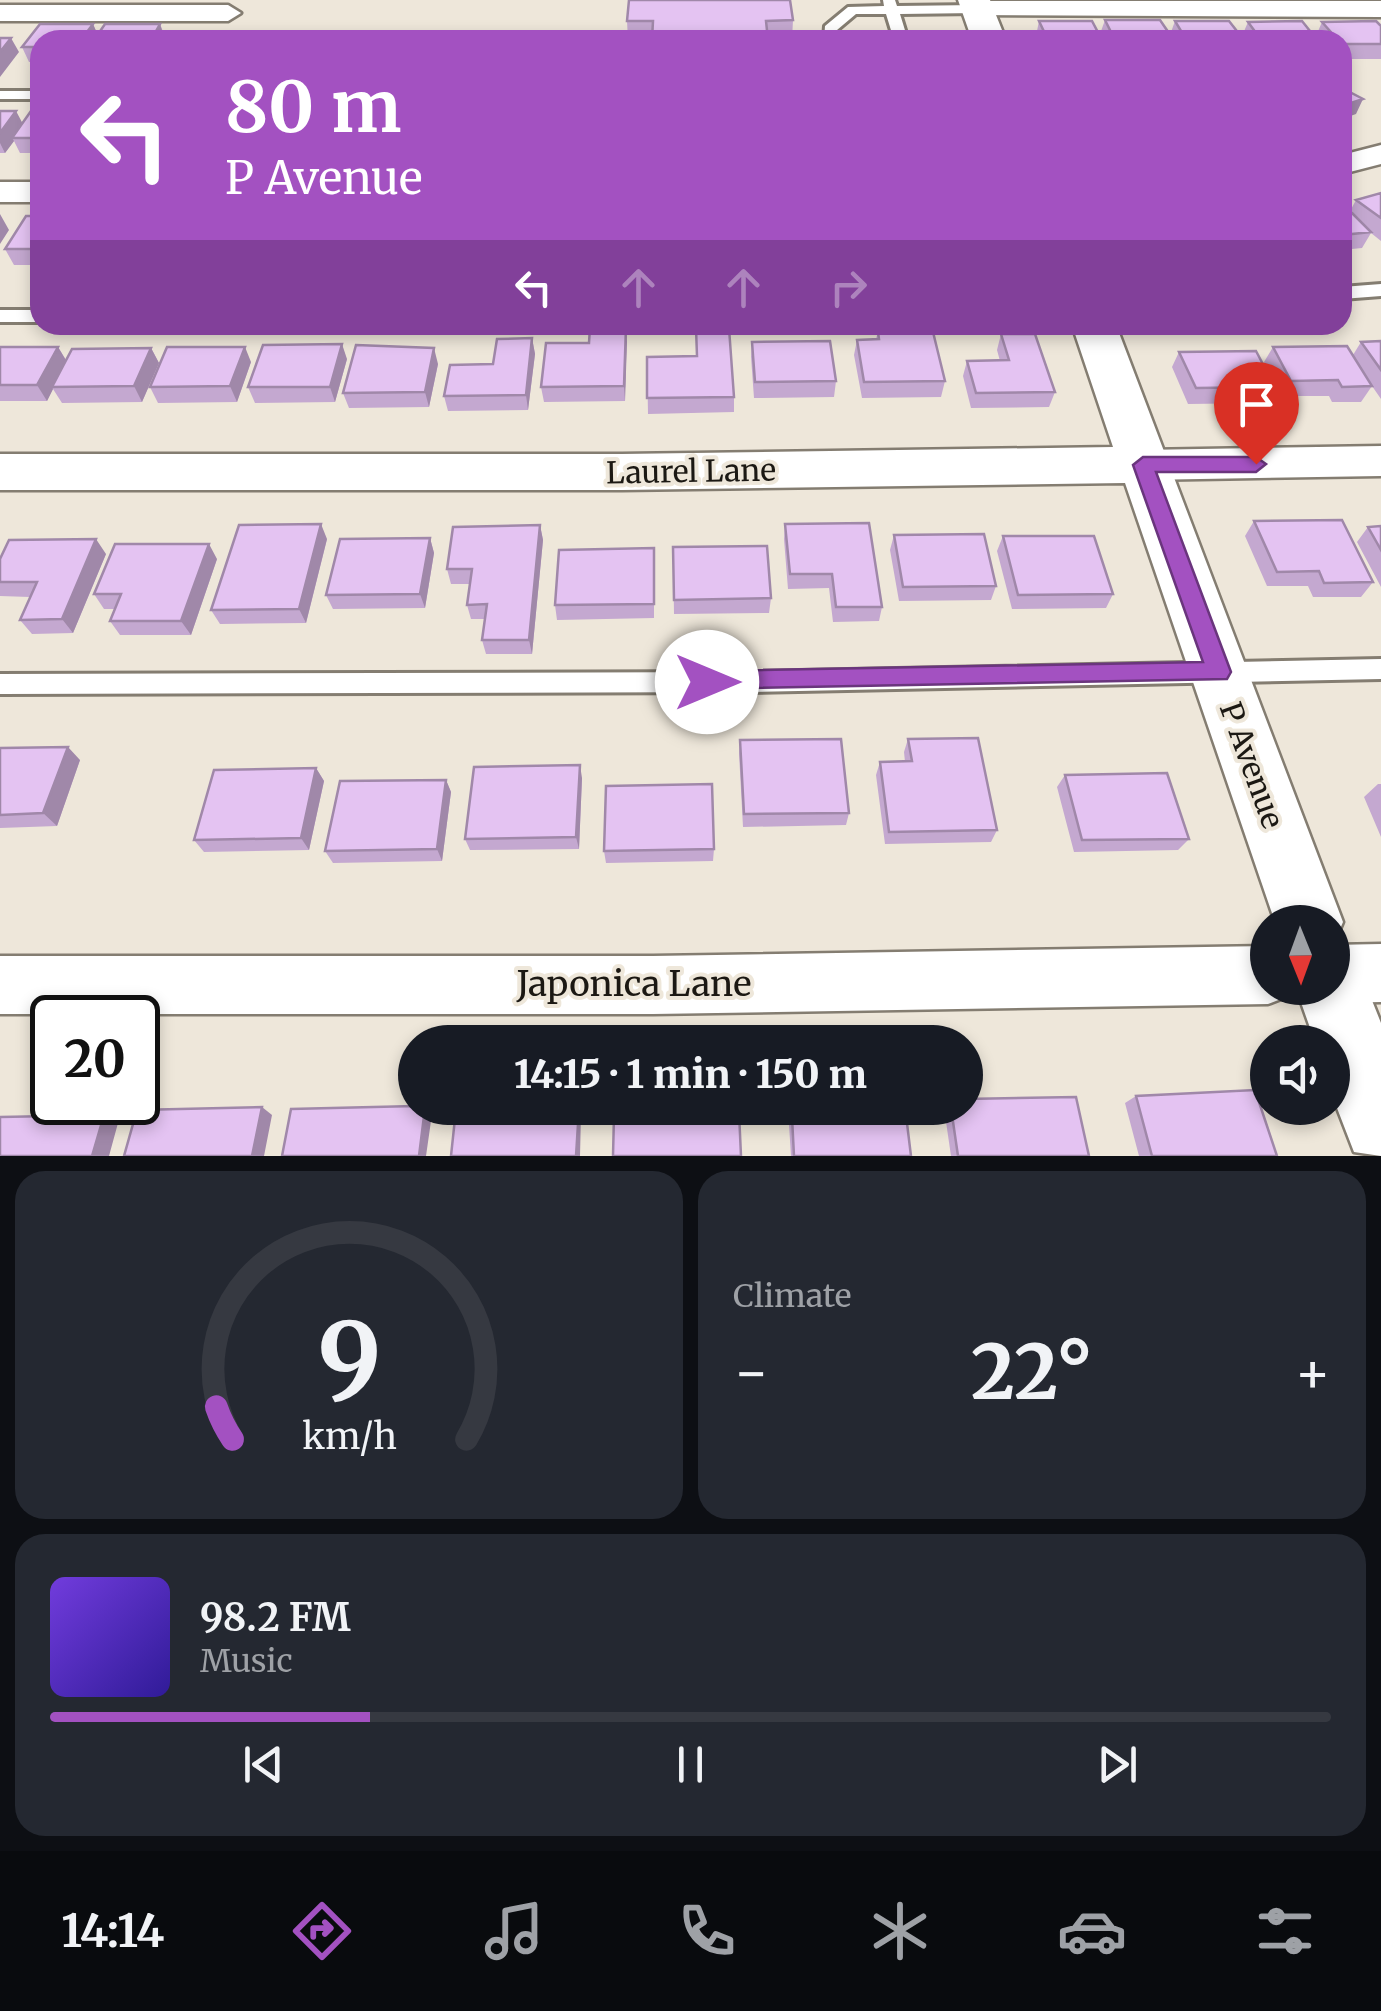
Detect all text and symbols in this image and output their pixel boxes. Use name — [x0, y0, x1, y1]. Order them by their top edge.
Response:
text: 80 m — [225, 63, 401, 151]
icon: left — [60, 70, 190, 200]
text: P Avenue — [225, 150, 422, 206]
icon: left — [506, 260, 561, 315]
icon: ahead — [611, 260, 666, 315]
icon: ahead — [716, 260, 771, 315]
icon: right — [821, 260, 876, 315]
pin — [1214, 362, 1299, 465]
icon: arrive — [1229, 377, 1284, 432]
street label: Laurel Lane — [606, 451, 776, 491]
position arrow — [655, 630, 759, 734]
street label: P Avenue — [1212, 697, 1292, 833]
north arrow — [1250, 905, 1350, 1005]
map controls — [1250, 905, 1350, 1125]
street label: Japonica Lane — [515, 962, 752, 1006]
speed limit sign: 20 — [30, 995, 160, 1125]
button: sound — [1250, 1025, 1350, 1125]
text: 14:15 · 1 min · 150 m — [514, 1051, 867, 1098]
text: Climate — [733, 1276, 851, 1316]
text: 9 — [317, 1295, 381, 1425]
text: 22° — [971, 1325, 1093, 1419]
text: − — [733, 1338, 770, 1407]
text: + — [1294, 1338, 1331, 1407]
text: km/h — [302, 1414, 396, 1459]
text: 98.2 FM — [200, 1594, 351, 1641]
text: Music — [200, 1641, 293, 1681]
icon: previous — [236, 1737, 291, 1792]
icon: pause — [663, 1737, 718, 1792]
icon: next — [1090, 1737, 1145, 1792]
icon: directions — [287, 1896, 357, 1966]
icon: music — [479, 1896, 549, 1966]
icon: phone — [672, 1896, 742, 1966]
icon: climate — [865, 1896, 935, 1966]
icon: car — [1057, 1896, 1127, 1966]
icon: filters — [1250, 1896, 1320, 1966]
text: 14:14 — [61, 1903, 164, 1959]

